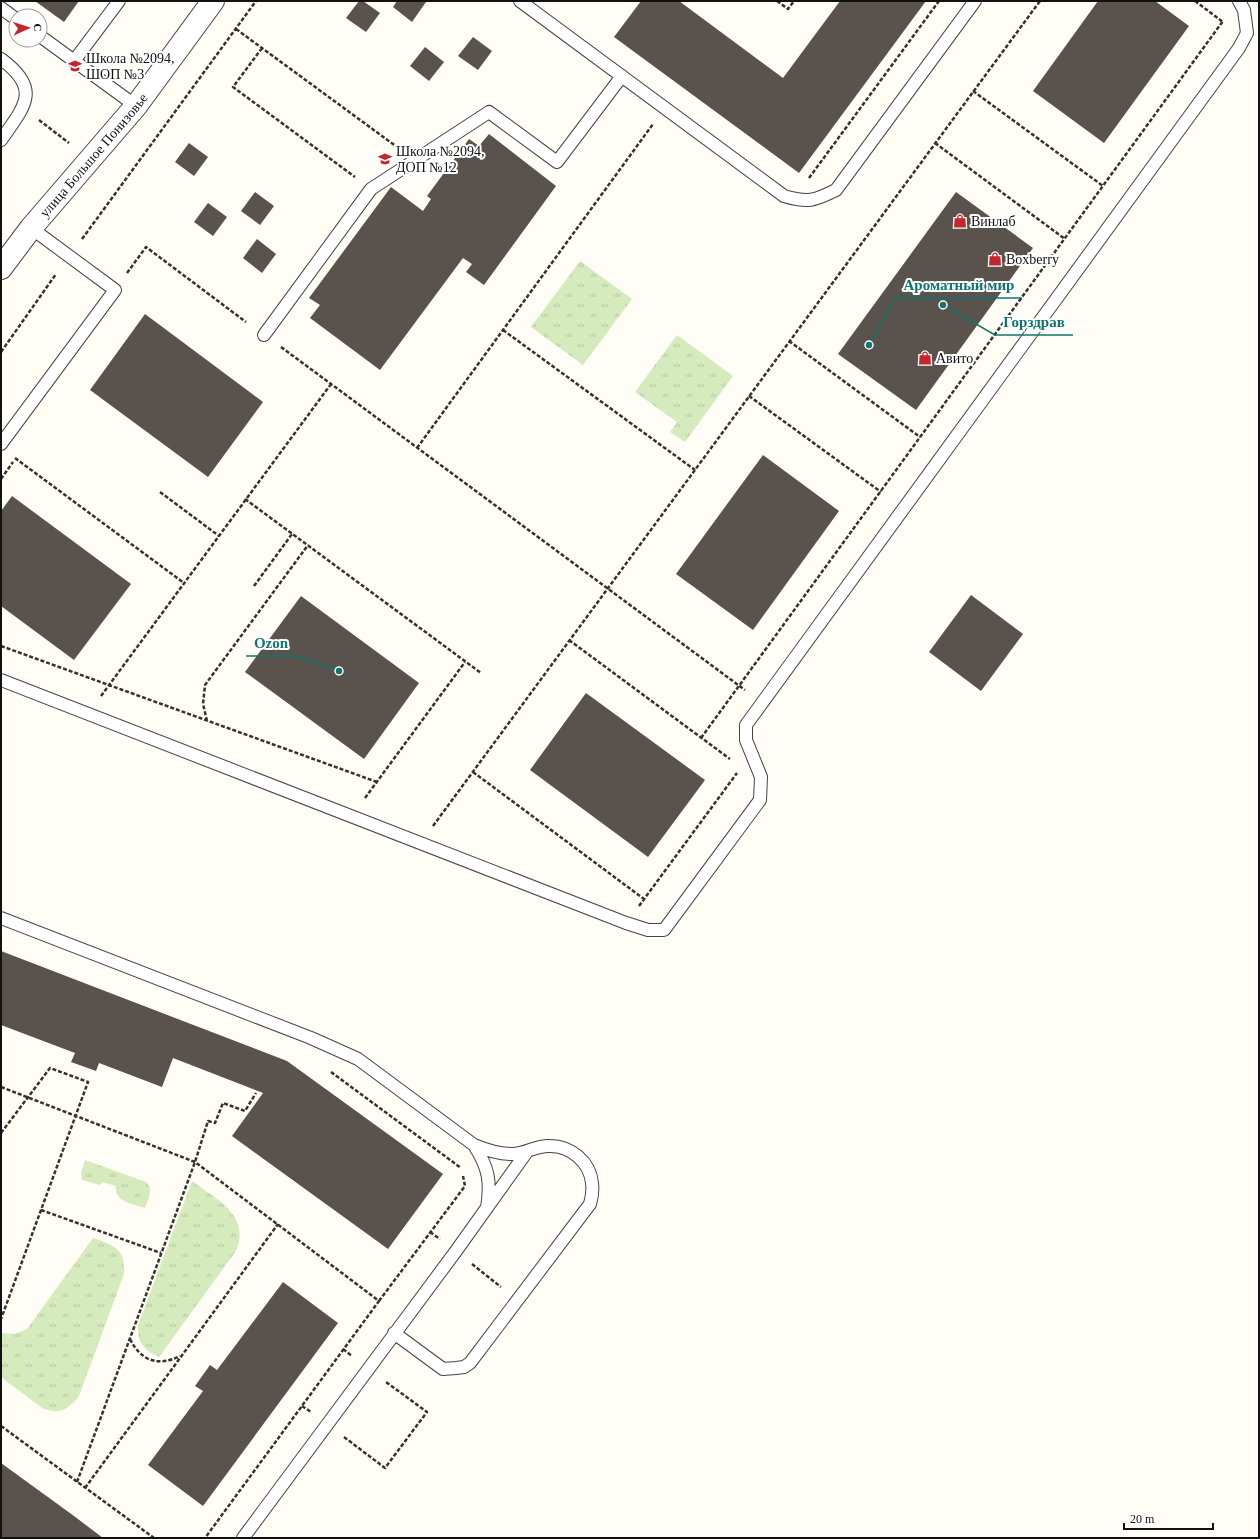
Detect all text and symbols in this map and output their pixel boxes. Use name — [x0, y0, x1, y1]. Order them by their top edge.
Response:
north arrow — [8, 8, 48, 48]
text: С — [32, 23, 44, 32]
place label: Школа №2094, ШОП №3 — [86, 51, 175, 82]
school or university icon: Школа №2094, ШОП №3 — [67, 58, 83, 74]
street label: улица Большое Понизовье — [36, 90, 150, 220]
place label: Школа №2094, ДОП №12 — [396, 144, 485, 175]
school or university icon: Школа №2094, ДОП №12 — [377, 151, 393, 167]
shop icon: Винлаб — [952, 213, 968, 229]
place label: Винлаб — [971, 214, 1016, 229]
shop icon: Boxberry — [987, 251, 1003, 267]
place label: Boxberry — [1006, 252, 1059, 267]
callout: Ароматный мир — [895, 271, 1022, 298]
text: Ароматный мир — [904, 277, 1014, 293]
callout: Горздрав — [995, 308, 1073, 335]
text: Горздрав — [1003, 314, 1065, 330]
shop icon: Авито — [917, 350, 933, 366]
place label: Авито — [936, 351, 973, 366]
callout: Ozon — [246, 629, 296, 656]
text: Ozon — [254, 635, 289, 651]
scale bar — [1124, 1505, 1213, 1531]
text: 20 m — [1130, 1512, 1155, 1526]

